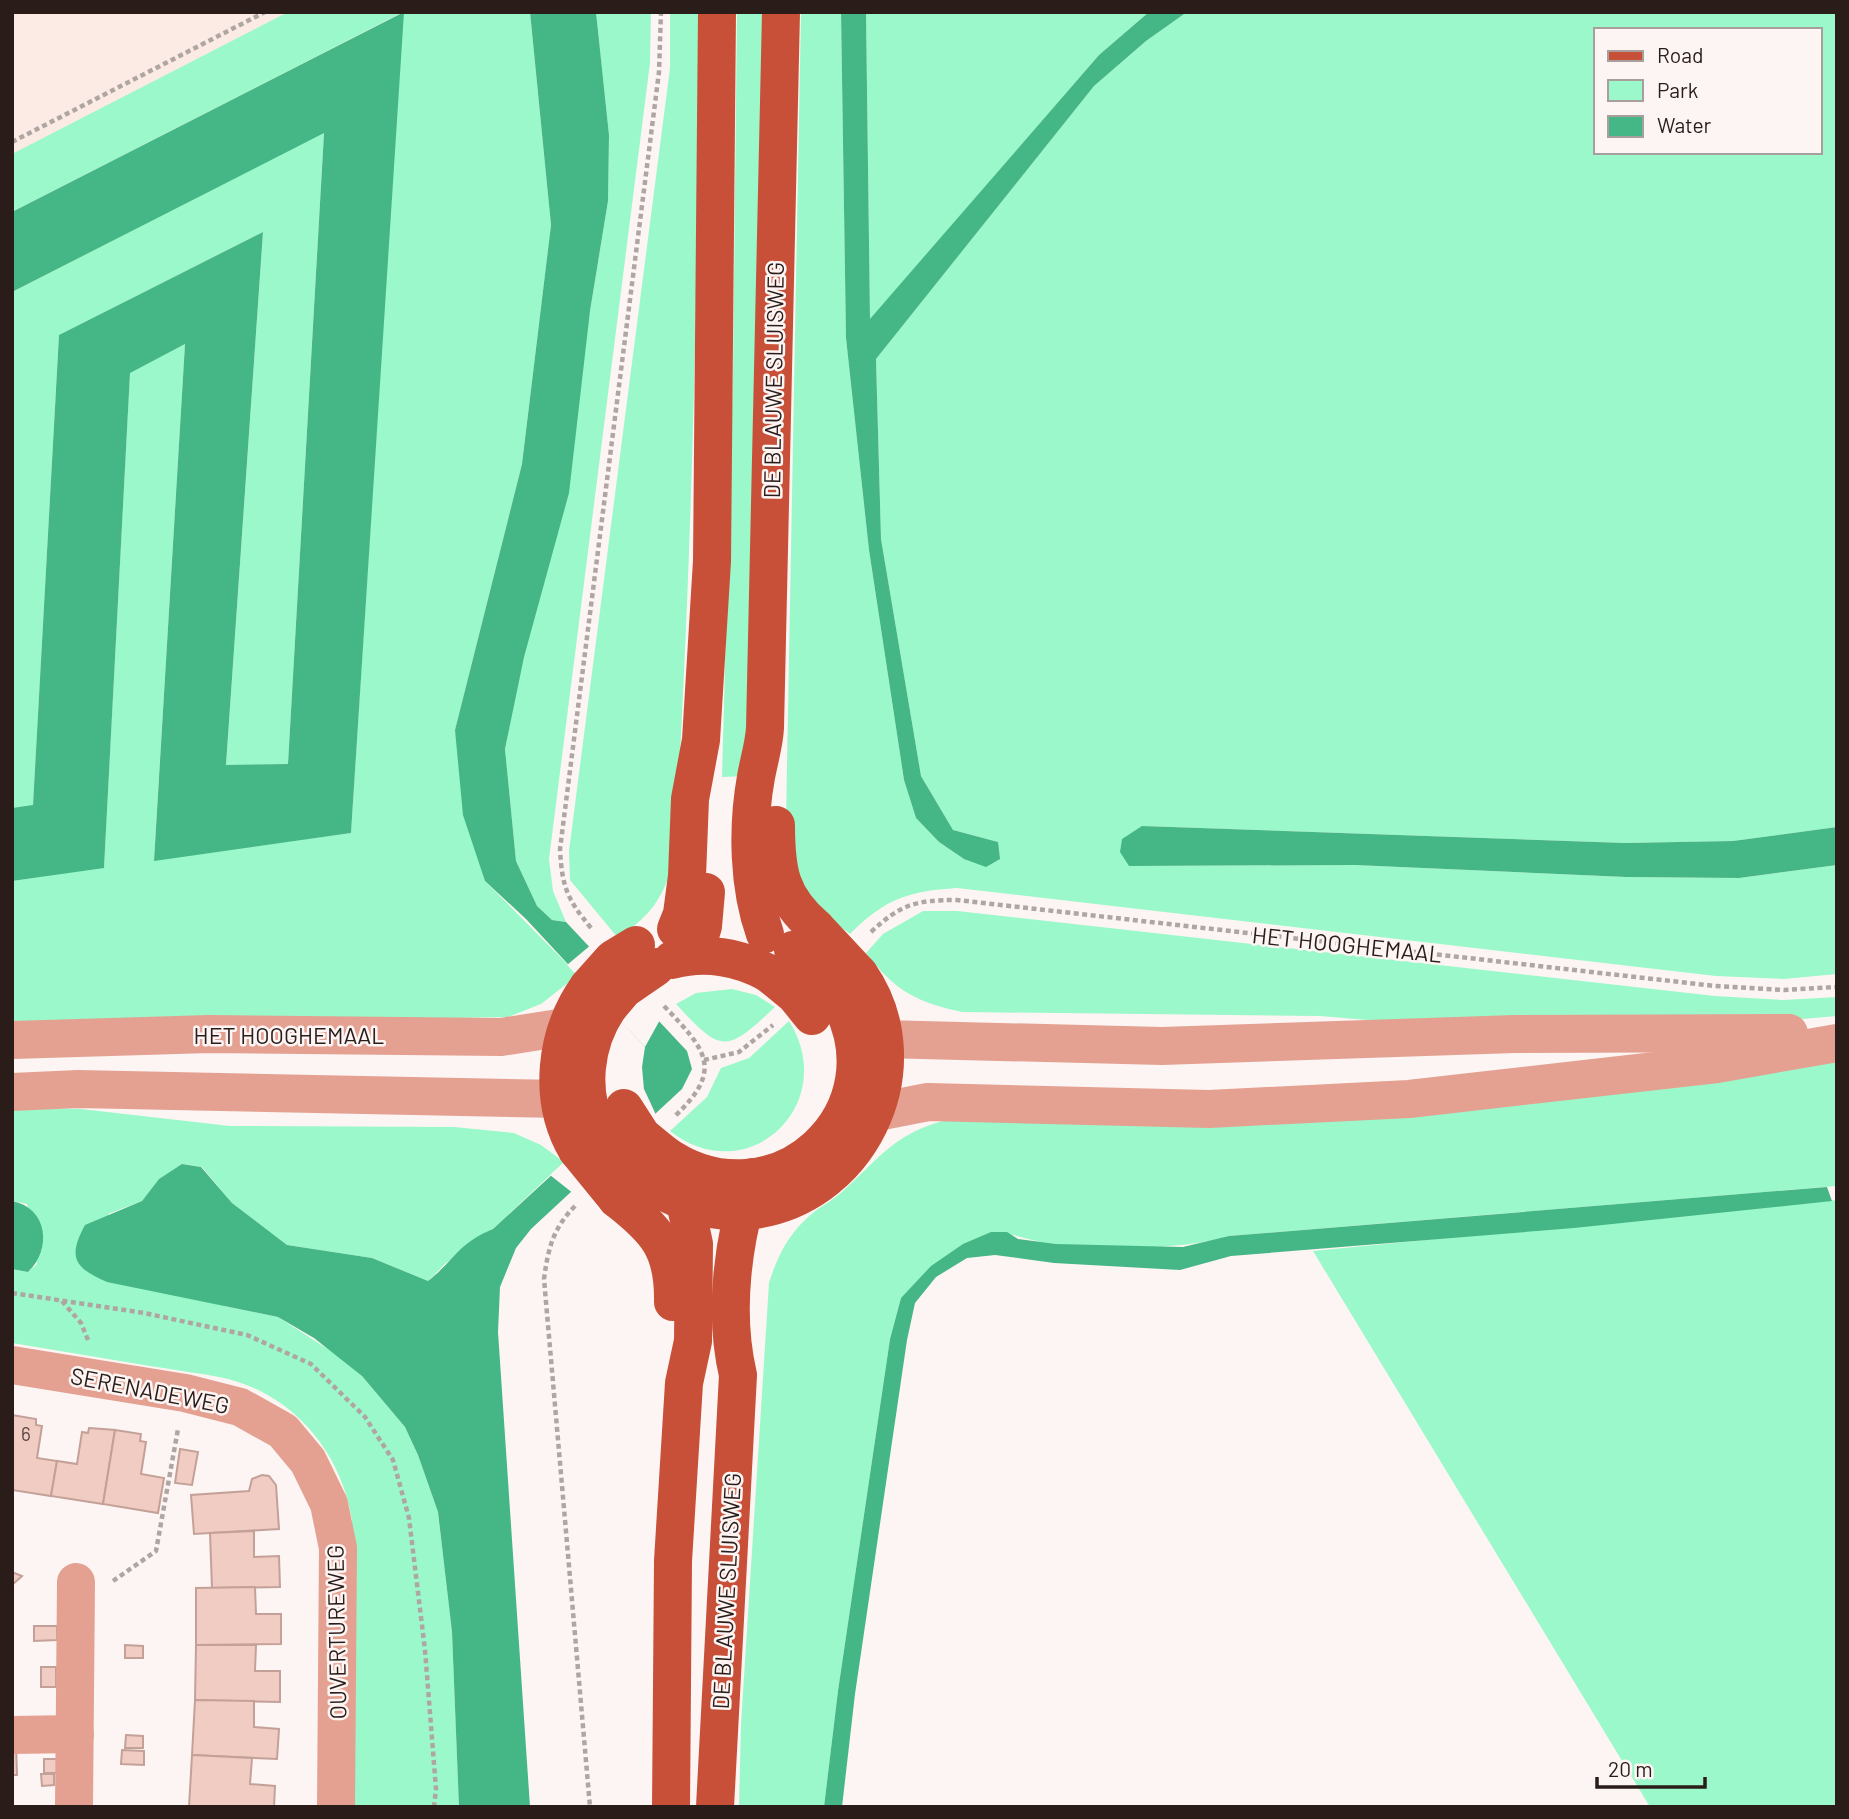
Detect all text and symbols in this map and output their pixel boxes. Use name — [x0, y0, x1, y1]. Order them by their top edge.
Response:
legend — [1594, 28, 1821, 154]
text: Road — [1657, 42, 1703, 67]
text: Park — [1657, 77, 1698, 102]
text: Water — [1657, 112, 1712, 137]
street label: DE BLAUWE SLUISWEG — [757, 261, 789, 499]
street label: HET HOOGHEMAAL — [1251, 920, 1443, 968]
street label: HET HOOGHEMAAL — [194, 1021, 384, 1049]
street label: SERENADEWEG — [68, 1361, 232, 1419]
house number: 6 — [21, 1422, 31, 1445]
street label: DE BLAUWE SLUISWEG — [706, 1472, 746, 1710]
street label: OUVERTUREWEG — [320, 1544, 352, 1720]
scale bar — [1597, 1745, 1706, 1789]
text: 20 m — [1608, 1756, 1653, 1781]

